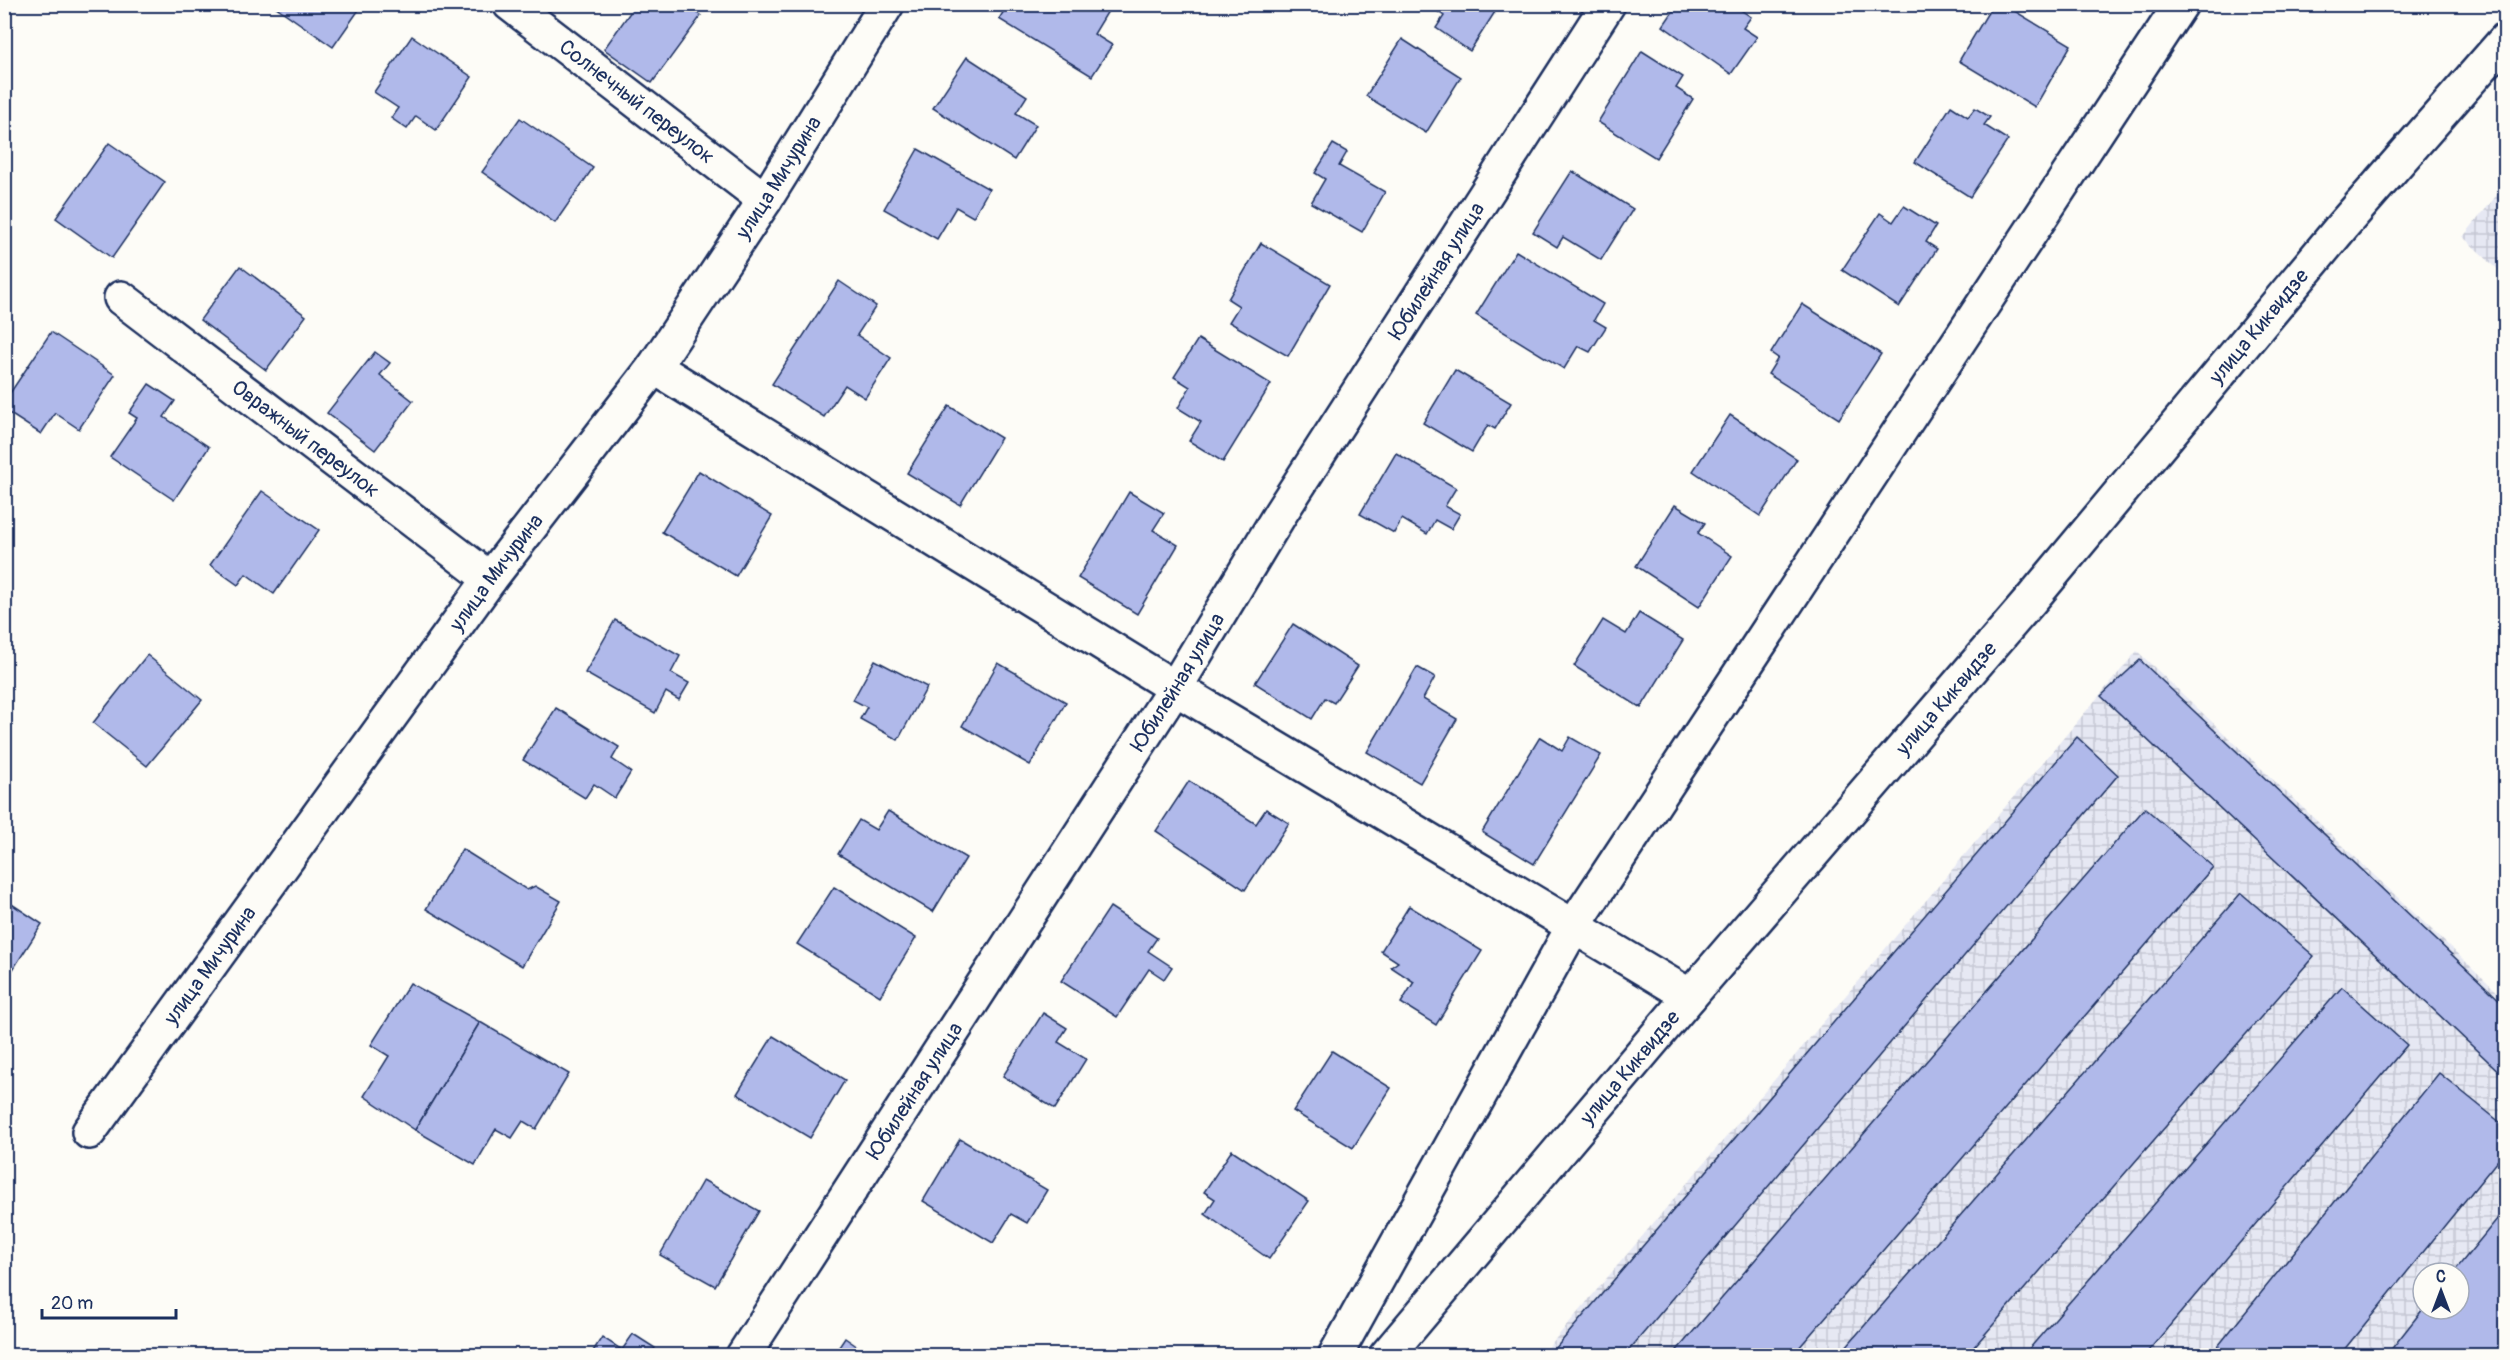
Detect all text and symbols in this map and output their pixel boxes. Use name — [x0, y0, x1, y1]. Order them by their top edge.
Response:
street label: Солнечный переулок — [553, 34, 720, 170]
street label: улица Мичурина — [729, 111, 828, 245]
street label: Юбилейная улица — [1383, 197, 1491, 345]
street label: улица Киквидзе — [2203, 263, 2315, 390]
street label: Овражный переулок — [226, 374, 385, 504]
street label: улица Мичурина — [443, 508, 550, 638]
street label: Юбилейная улица — [1125, 608, 1231, 757]
street label: улица Киквидзе — [1889, 636, 2004, 762]
street label: улица Мичурина — [158, 901, 262, 1031]
street label: улица Киквидзе — [1574, 1004, 1687, 1131]
street label: Юбилейная улица — [861, 1017, 969, 1165]
north arrow — [2411, 1261, 2471, 1321]
text: С — [2436, 1267, 2446, 1287]
scale bar — [42, 1282, 176, 1320]
text: 20 m — [51, 1292, 93, 1315]

